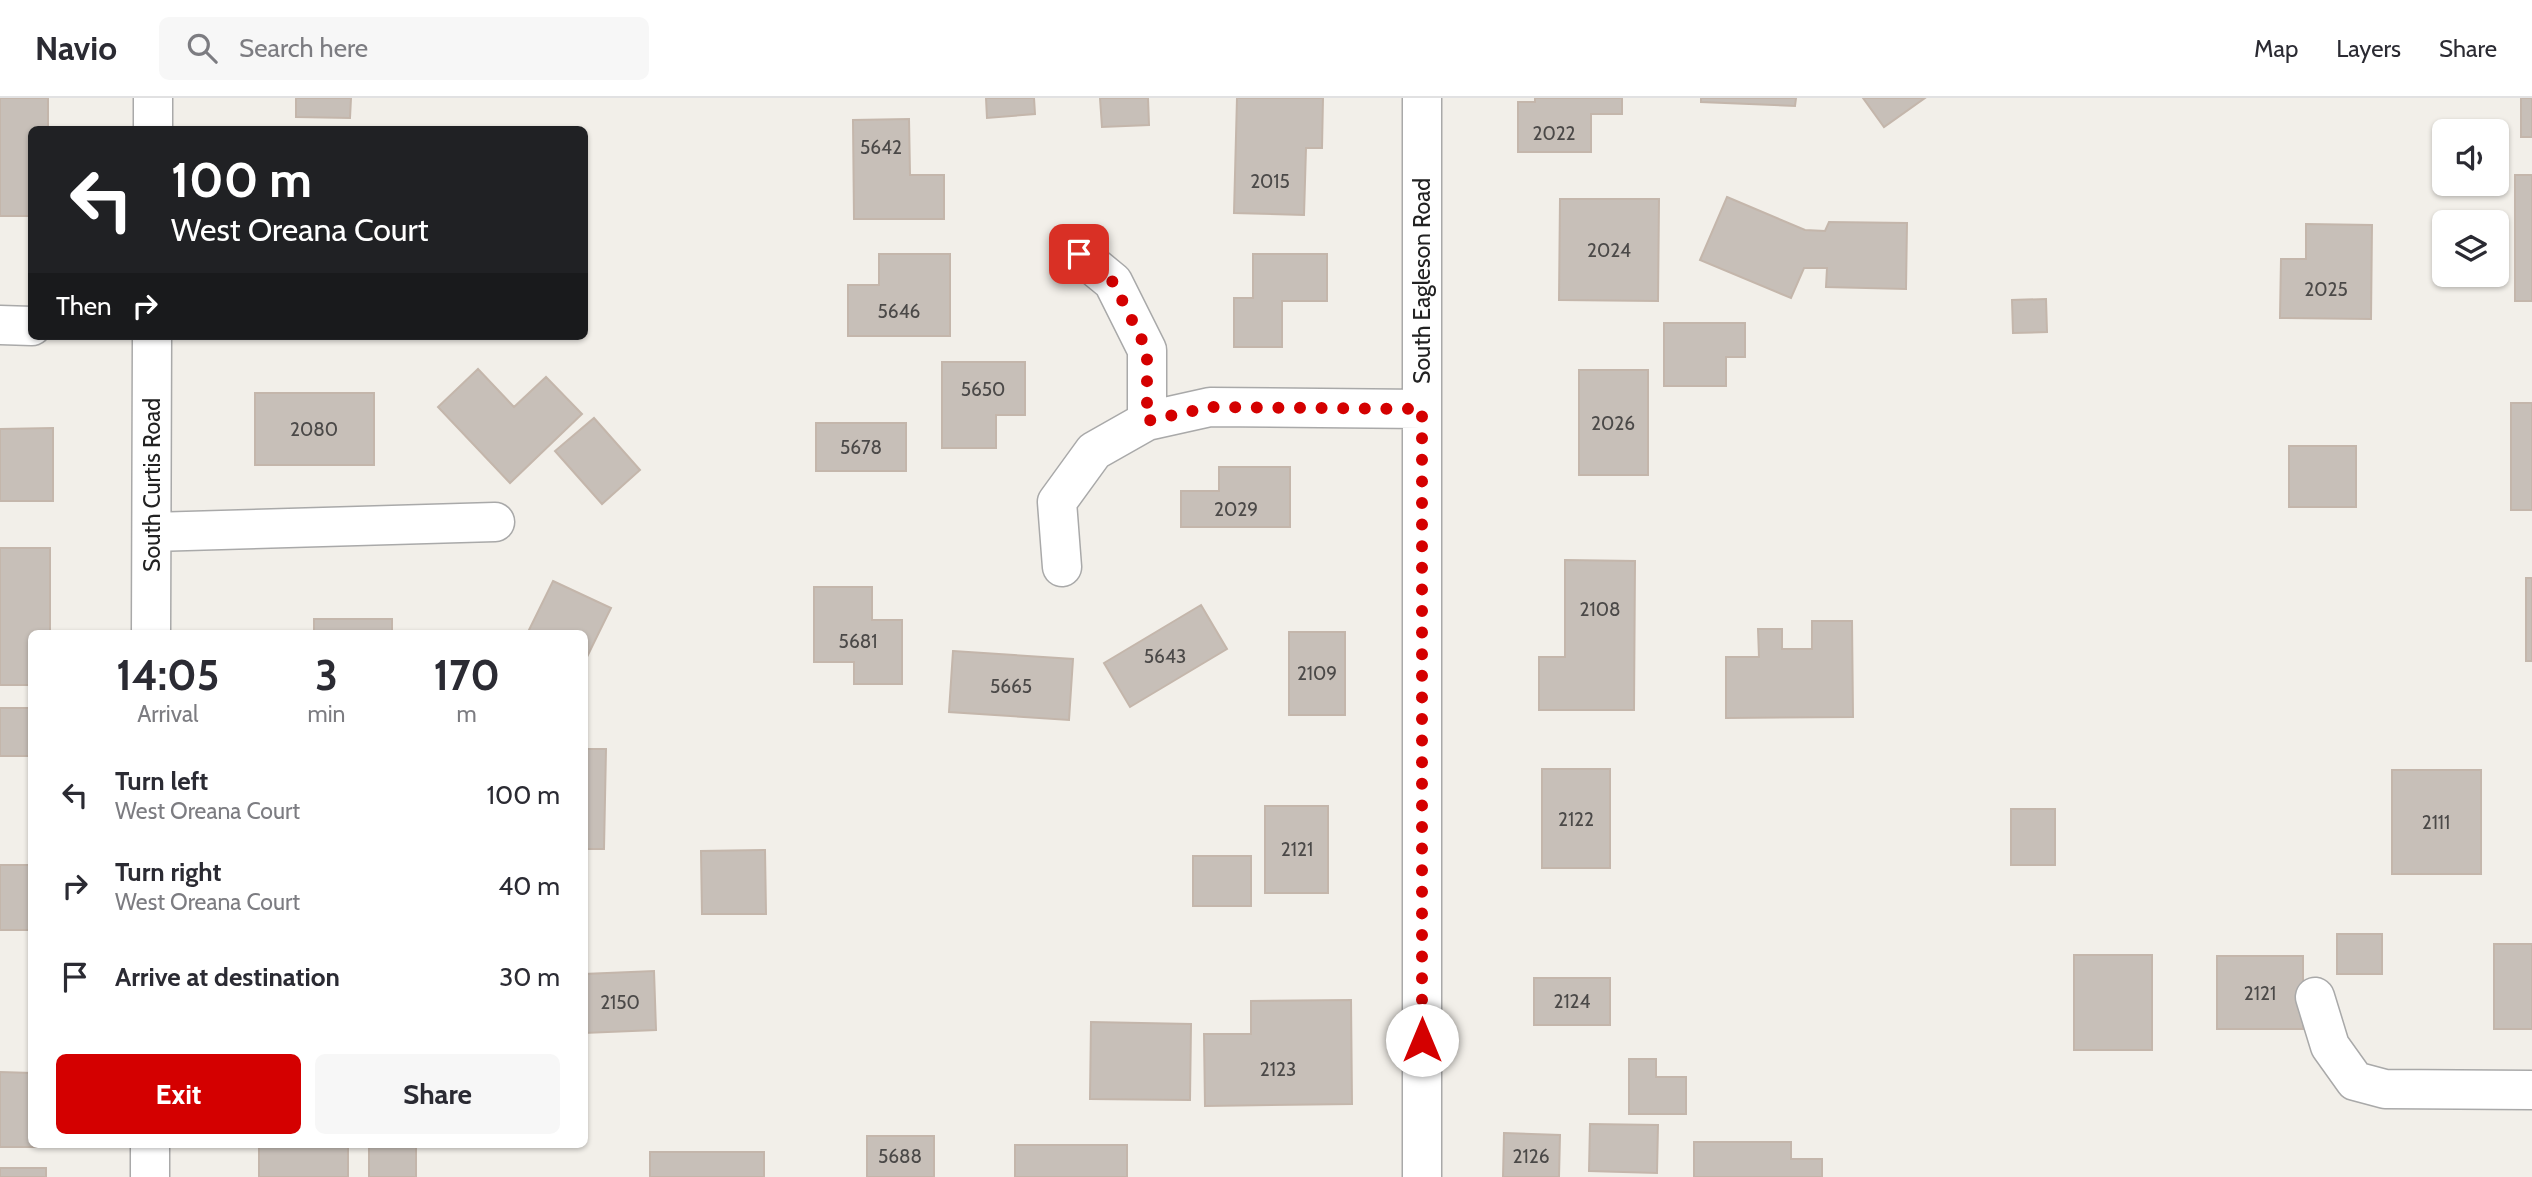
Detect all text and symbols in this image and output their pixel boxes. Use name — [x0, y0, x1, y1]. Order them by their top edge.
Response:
search box — [159, 17, 649, 80]
text: Navio — [35, 28, 117, 68]
icon: search — [183, 29, 221, 67]
text: Search here — [239, 32, 368, 64]
text: Map — [2254, 34, 2298, 63]
text: Layers — [2336, 34, 2401, 63]
text: Share — [2439, 34, 2497, 63]
map controls — [2432, 119, 2509, 287]
button: sound — [2432, 119, 2509, 196]
house number: 2022 — [1532, 122, 1576, 145]
house number: 5642 — [860, 136, 902, 159]
text: 100 m — [171, 150, 312, 209]
icon: left — [56, 154, 147, 245]
house number: 2015 — [1250, 170, 1290, 193]
street label: South Eagleson Road — [1408, 178, 1436, 384]
text: West Oreana Court — [171, 210, 428, 249]
button: layers — [2432, 210, 2509, 287]
pin — [1049, 224, 1109, 284]
icon: arrive — [1060, 235, 1098, 273]
house number: 2024 — [1587, 239, 1631, 262]
house number: 2025 — [2304, 278, 2348, 301]
icon: right — [126, 287, 164, 325]
text: Then — [56, 290, 112, 322]
house number: 5646 — [878, 300, 920, 323]
house number: 5650 — [961, 378, 1005, 401]
street label: South Curtis Road — [138, 398, 166, 572]
house number: 2026 — [1591, 412, 1635, 435]
house number: 2080 — [290, 418, 338, 441]
house number: 5678 — [840, 436, 882, 459]
house number: 2029 — [1214, 498, 1258, 521]
house number: 2108 — [1580, 598, 1620, 621]
house number: 5681 — [839, 630, 877, 653]
house number: 5643 — [1144, 645, 1186, 668]
text: 14:05 — [116, 649, 219, 701]
text: 3 — [315, 649, 338, 701]
text: 170 — [434, 649, 500, 701]
house number: 2109 — [1297, 662, 1337, 685]
house number: 5665 — [990, 675, 1032, 698]
text: Arrival — [137, 700, 198, 728]
text: min — [308, 700, 345, 728]
text: m — [457, 700, 477, 728]
text: Turn left — [115, 765, 208, 797]
icon: left — [56, 776, 94, 814]
text: 100 m — [487, 779, 560, 811]
text: West Oreana Court — [115, 797, 300, 825]
house number: 2122 — [1558, 808, 1594, 831]
house number: 2111 — [2422, 811, 2450, 834]
house number: 2121 — [1281, 838, 1313, 861]
text: Turn right — [115, 856, 221, 888]
icon: right — [56, 867, 94, 905]
text: 40 m — [498, 870, 560, 902]
text: West Oreana Court — [115, 888, 300, 916]
icon: arrive — [56, 958, 94, 996]
text: Arrive at destination — [115, 961, 340, 993]
text: 30 m — [499, 961, 560, 993]
house number: 2121 — [2244, 982, 2276, 1005]
house number: 2124 — [1553, 990, 1591, 1013]
house number: 2150 — [600, 991, 640, 1014]
position arrow — [1385, 1003, 1459, 1077]
button: Exit — [56, 1054, 301, 1134]
button: Share — [315, 1054, 560, 1134]
house number: 2123 — [1260, 1058, 1296, 1081]
house number: 5688 — [878, 1145, 922, 1168]
house number: 2126 — [1513, 1145, 1549, 1168]

